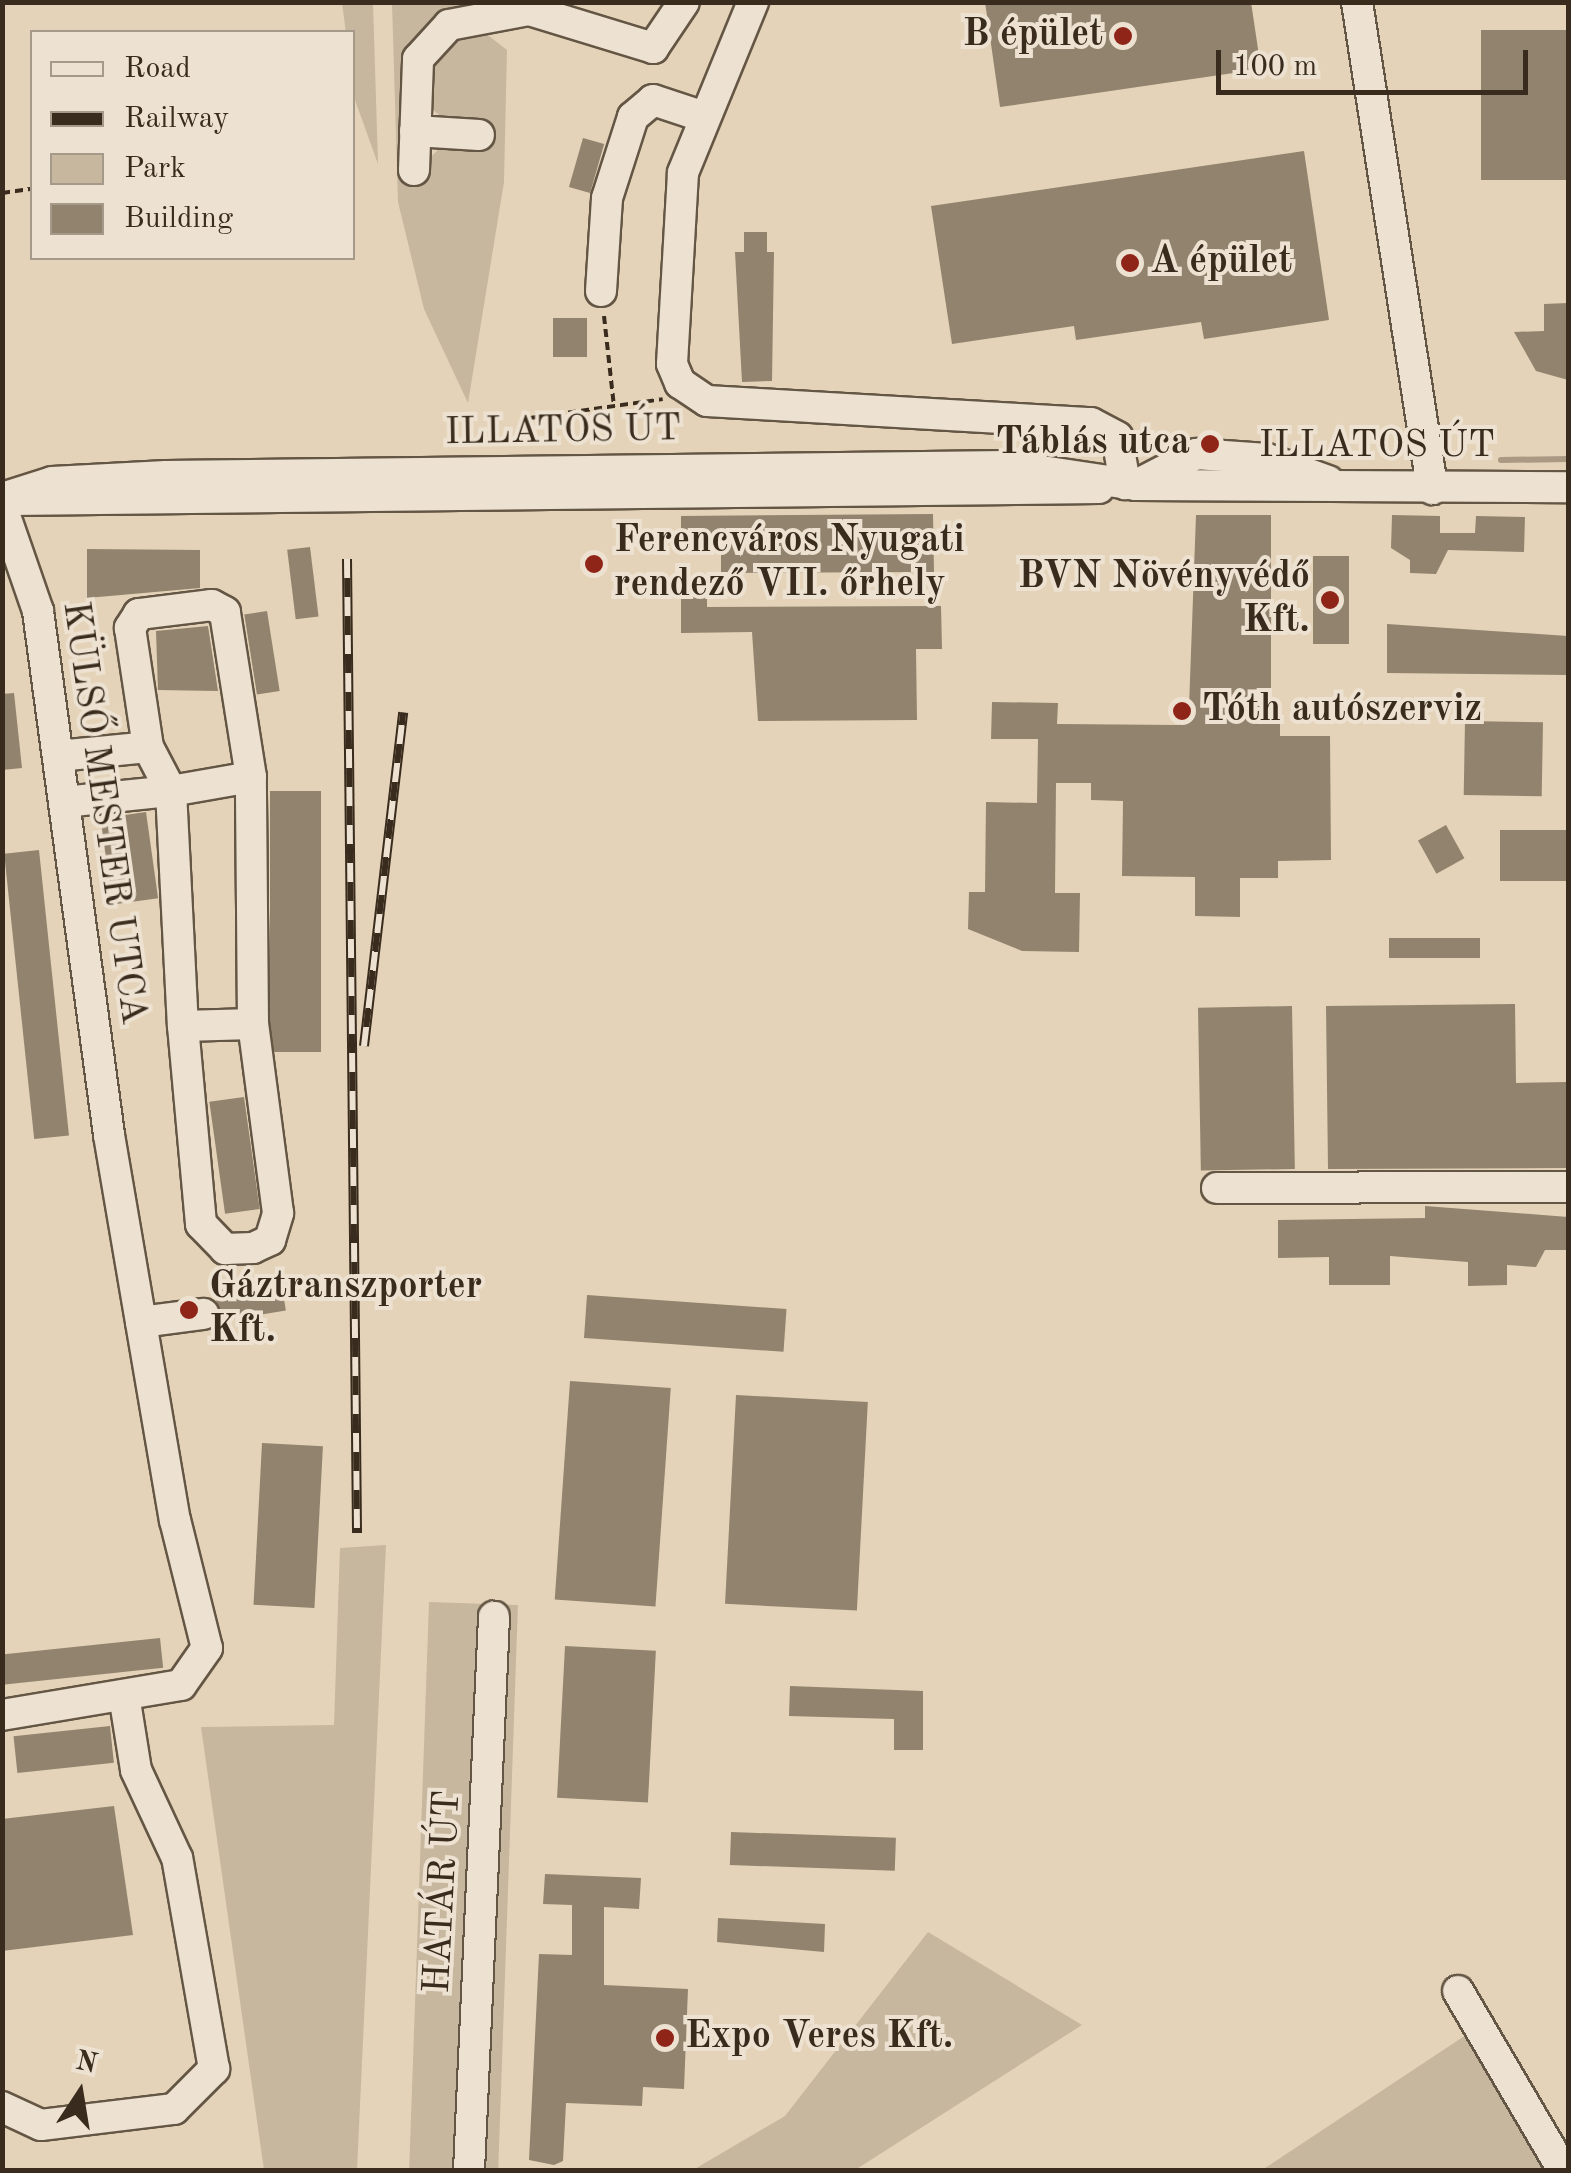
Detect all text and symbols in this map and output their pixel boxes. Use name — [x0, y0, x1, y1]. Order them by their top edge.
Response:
place label: B épület — [962, 13, 1103, 59]
marker: B épület — [1112, 25, 1134, 47]
legend — [30, 30, 355, 260]
scale bar — [1221, 30, 1534, 92]
text: 100 m — [1233, 52, 1317, 82]
text: Road — [124, 54, 191, 84]
text: Railway — [124, 104, 229, 134]
text: Park — [124, 154, 186, 184]
text: Building — [124, 204, 233, 234]
place label: A épület — [1150, 240, 1292, 286]
marker: A épület — [1119, 252, 1141, 274]
street label: ILLATOS ÚT — [444, 407, 682, 457]
place label: Táblás utca — [996, 421, 1190, 467]
street label: ILLATOS ÚT — [1259, 424, 1495, 470]
marker: Táblás utca — [1199, 433, 1221, 455]
place label: Ferencváros Nyugati rendező VII. őrhely — [614, 519, 965, 608]
marker: Ferencváros Nyugati rendező VII. őrhely — [583, 553, 605, 575]
place label: BVN Növényvédő Kft. — [1018, 555, 1310, 644]
marker: BVN Növényvédő Kft. — [1319, 589, 1341, 611]
street label: KÜLSŐ MESTER UTCA — [51, 599, 155, 1027]
place label: Tóth autószerviz — [1202, 688, 1482, 734]
marker: Tóth autószerviz — [1171, 700, 1193, 722]
place label: Gáztranszporter Kft. — [209, 1265, 482, 1355]
marker: Gáztranszporter Kft. — [178, 1299, 200, 1321]
street label: HATÁR ÚT — [416, 1789, 472, 1995]
place label: Expo Veres Kft. — [685, 2015, 954, 2061]
marker: Expo Veres Kft. — [654, 2027, 676, 2049]
north arrow — [30, 2043, 130, 2143]
text: N — [73, 2048, 100, 2080]

